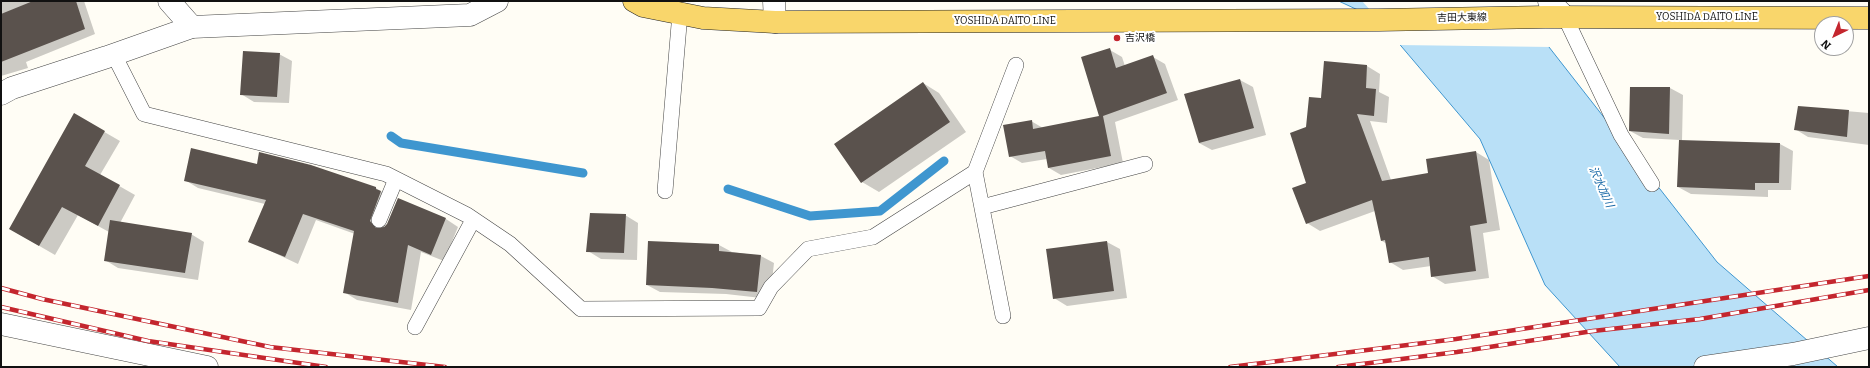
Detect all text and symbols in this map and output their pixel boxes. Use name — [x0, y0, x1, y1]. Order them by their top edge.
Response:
street label: YOSHIDA DAITO LINE — [1656, 11, 1758, 23]
street label: 吉田大東線 — [1437, 12, 1487, 24]
street label: YOSHIDA DAITO LINE — [954, 15, 1056, 27]
north arrow — [1814, 16, 1854, 56]
place label: 吉沢橋 — [1125, 32, 1155, 44]
marker: 吉沢橋 — [1112, 33, 1122, 43]
text: N — [1819, 37, 1834, 52]
water label: 沢水加川 — [1586, 164, 1616, 210]

